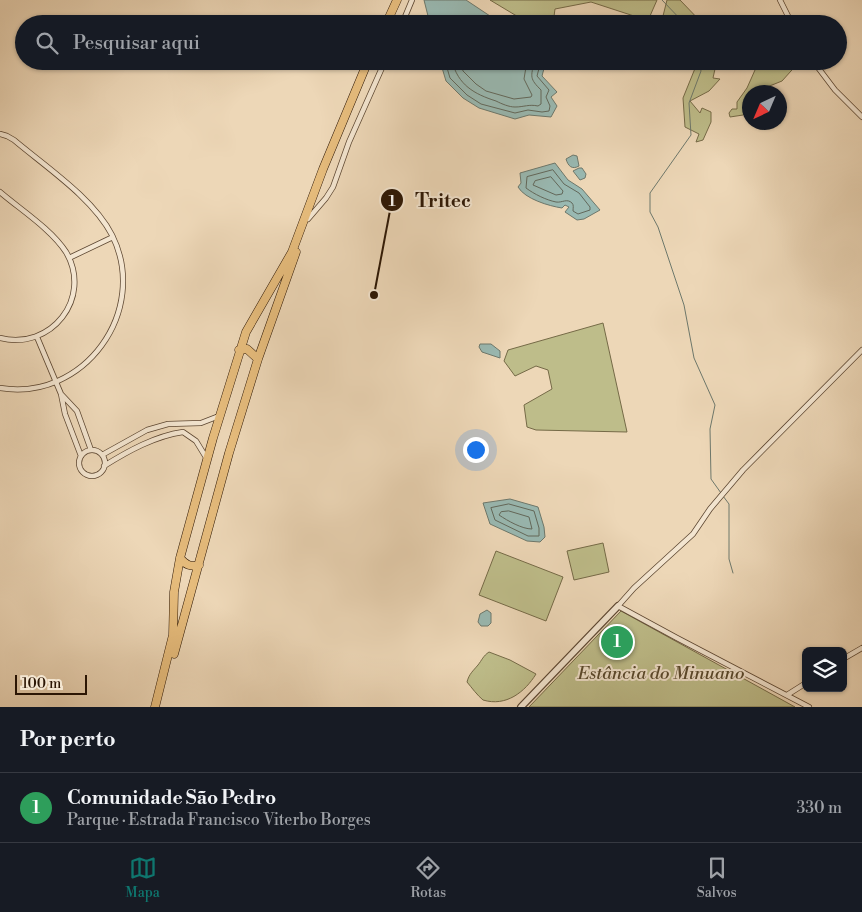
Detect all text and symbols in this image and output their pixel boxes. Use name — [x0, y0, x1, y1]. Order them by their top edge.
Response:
search box — [15, 15, 847, 70]
icon: search — [33, 29, 61, 57]
text: Pesquisar aqui — [73, 31, 200, 55]
north arrow — [742, 85, 787, 130]
callout: Tritec — [380, 183, 480, 217]
text: Tritec — [415, 189, 471, 213]
text: 1 — [388, 192, 396, 211]
your location — [463, 437, 489, 463]
pin: 1 — [601, 623, 633, 661]
map controls — [802, 647, 847, 692]
button: layers — [802, 647, 847, 692]
park label: Estância do Minuano — [577, 662, 744, 685]
scale bar — [15, 672, 88, 695]
text: 100 m — [22, 675, 61, 693]
text: Por perto — [20, 727, 116, 753]
text: Comunidade São Pedro — [67, 786, 276, 810]
text: 1 — [32, 798, 40, 818]
text: 330 m — [796, 798, 842, 818]
text: Parque · Estrada Francisco Viterbo Borges — [67, 810, 371, 830]
tab: Mapa — [125, 854, 160, 902]
tab: Rotas — [410, 854, 446, 902]
tab: Salvos — [697, 854, 737, 902]

